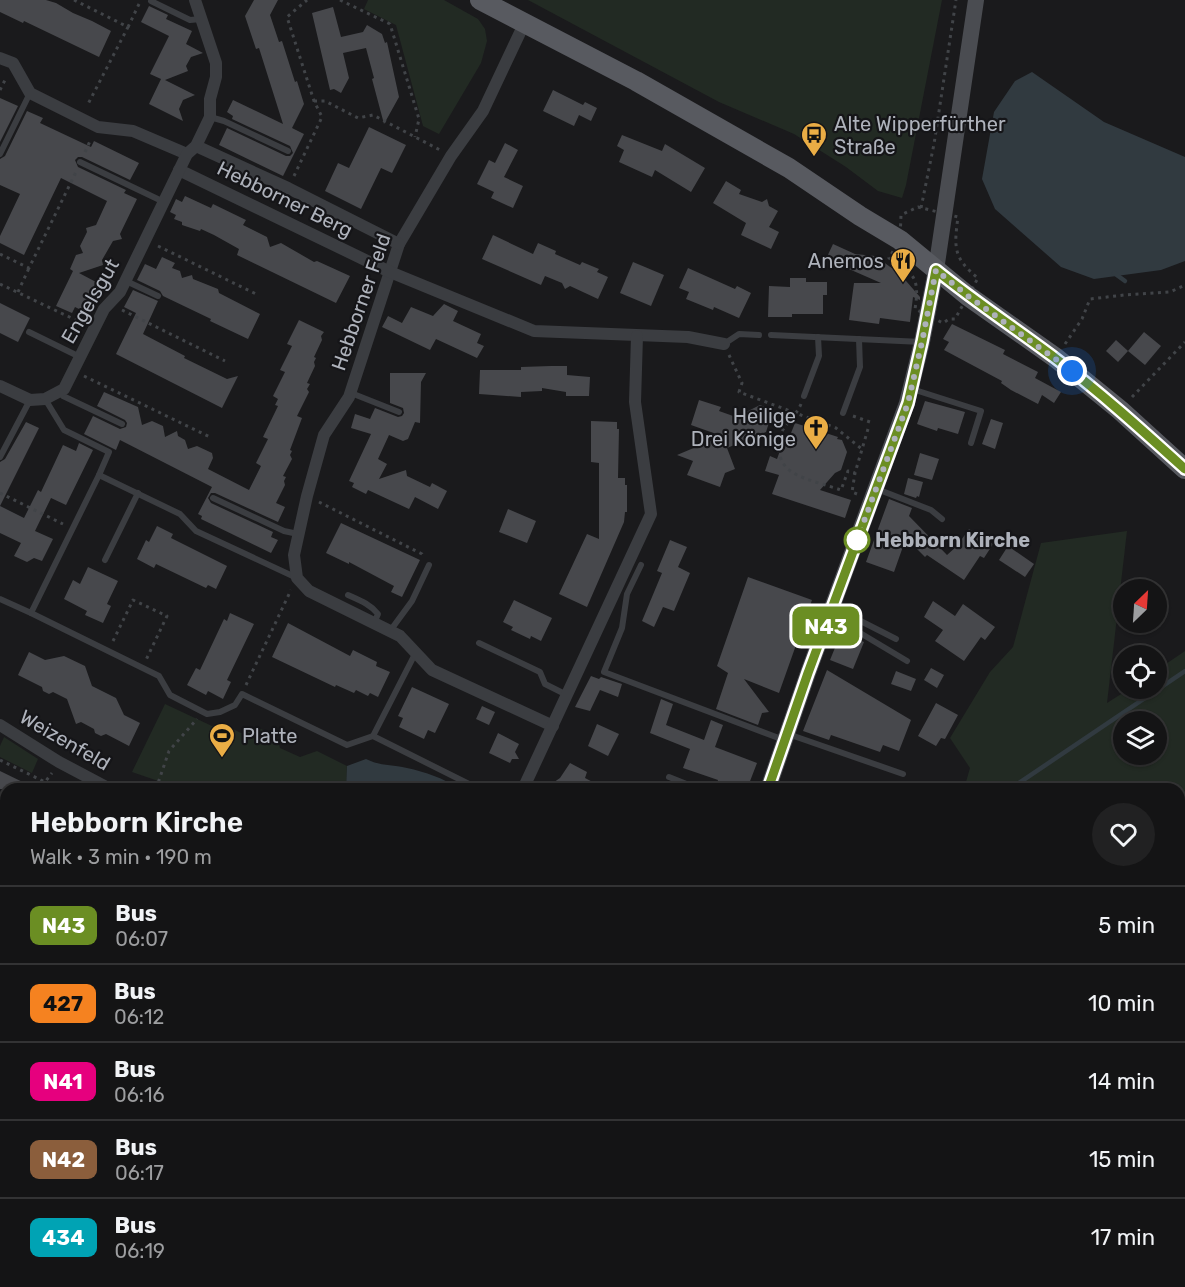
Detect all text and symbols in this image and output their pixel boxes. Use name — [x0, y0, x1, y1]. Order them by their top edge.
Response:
place label: Alte Wipperfürther Straße — [834, 112, 1006, 159]
bus stop icon: Alte Wipperfürther Straße — [799, 120, 829, 158]
street label: Hebborner Berg — [213, 156, 357, 242]
street label: Hebborner Feld — [326, 230, 396, 374]
restaurant icon: Anemos — [888, 246, 918, 284]
place label: Anemos — [808, 249, 884, 273]
street label: Engelsgut — [56, 254, 124, 348]
your location — [1057, 356, 1087, 386]
place label: Heilige Drei Könige — [691, 404, 796, 451]
church icon: Heilige Drei Könige — [801, 413, 831, 451]
marker: Hebborn Kirche — [844, 527, 870, 553]
place label: Hebborn Kirche — [875, 528, 1030, 552]
north arrow — [1113, 579, 1167, 633]
map controls — [1113, 579, 1167, 765]
line badge: N43 — [792, 606, 860, 646]
text: N43 — [804, 614, 848, 639]
button: locate — [1113, 645, 1167, 699]
street label: Weizenfeld — [16, 705, 114, 775]
button: layers — [1113, 711, 1167, 765]
sports icon: Platte — [207, 721, 237, 759]
place label: Platte — [242, 724, 297, 748]
button: heart — [1092, 803, 1155, 866]
text: Hebborn Kirche — [30, 806, 243, 839]
text: Walk · 3 min · 190 m — [30, 845, 212, 869]
text: Bus — [115, 900, 157, 927]
text: 5 min — [1098, 912, 1155, 939]
text: N43 — [42, 913, 85, 938]
text: 06:07 — [115, 927, 168, 951]
text: Bus — [114, 978, 156, 1005]
text: 10 min — [1088, 990, 1155, 1017]
text: 427 — [43, 991, 83, 1016]
text: 06:12 — [114, 1005, 164, 1029]
text: Bus — [114, 1056, 156, 1083]
text: 14 min — [1088, 1068, 1155, 1095]
text: N41 — [43, 1069, 83, 1094]
text: 06:16 — [114, 1083, 165, 1107]
text: Bus — [115, 1134, 157, 1161]
text: 15 min — [1089, 1146, 1155, 1173]
text: N42 — [42, 1147, 85, 1172]
text: 06:17 — [115, 1161, 164, 1185]
text: Bus — [115, 1212, 156, 1239]
text: 17 min — [1091, 1224, 1155, 1251]
text: 434 — [42, 1225, 85, 1250]
text: 06:19 — [115, 1239, 165, 1263]

